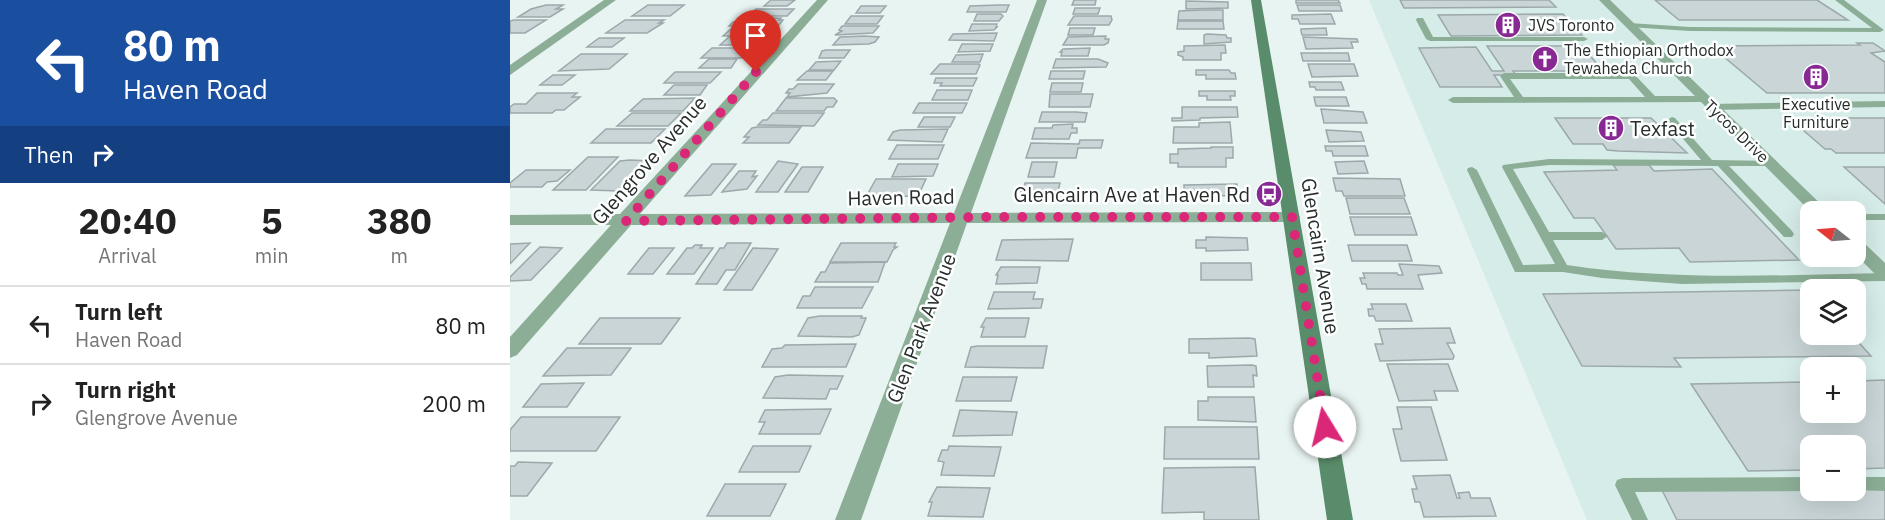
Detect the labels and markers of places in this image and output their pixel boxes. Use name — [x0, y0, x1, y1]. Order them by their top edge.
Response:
pin — [730, 10, 781, 72]
building icon: JVS Toronto — [1493, 10, 1523, 40]
place label: JVS Toronto — [1528, 15, 1614, 35]
place label: The Ethiopian Orthodox Tewaheda Church — [1564, 40, 1734, 78]
church icon: The Ethiopian Orthodox Tewaheda Church — [1530, 44, 1560, 74]
building icon: Executive Furniture — [1801, 62, 1831, 92]
place label: Executive Furniture — [1781, 94, 1851, 132]
building icon: Texfast — [1596, 113, 1626, 143]
place label: Texfast — [1630, 115, 1695, 142]
bus stop icon: Glencairn Ave at Haven Rd — [1254, 179, 1284, 209]
place label: Glencairn Ave at Haven Rd — [1013, 181, 1250, 208]

